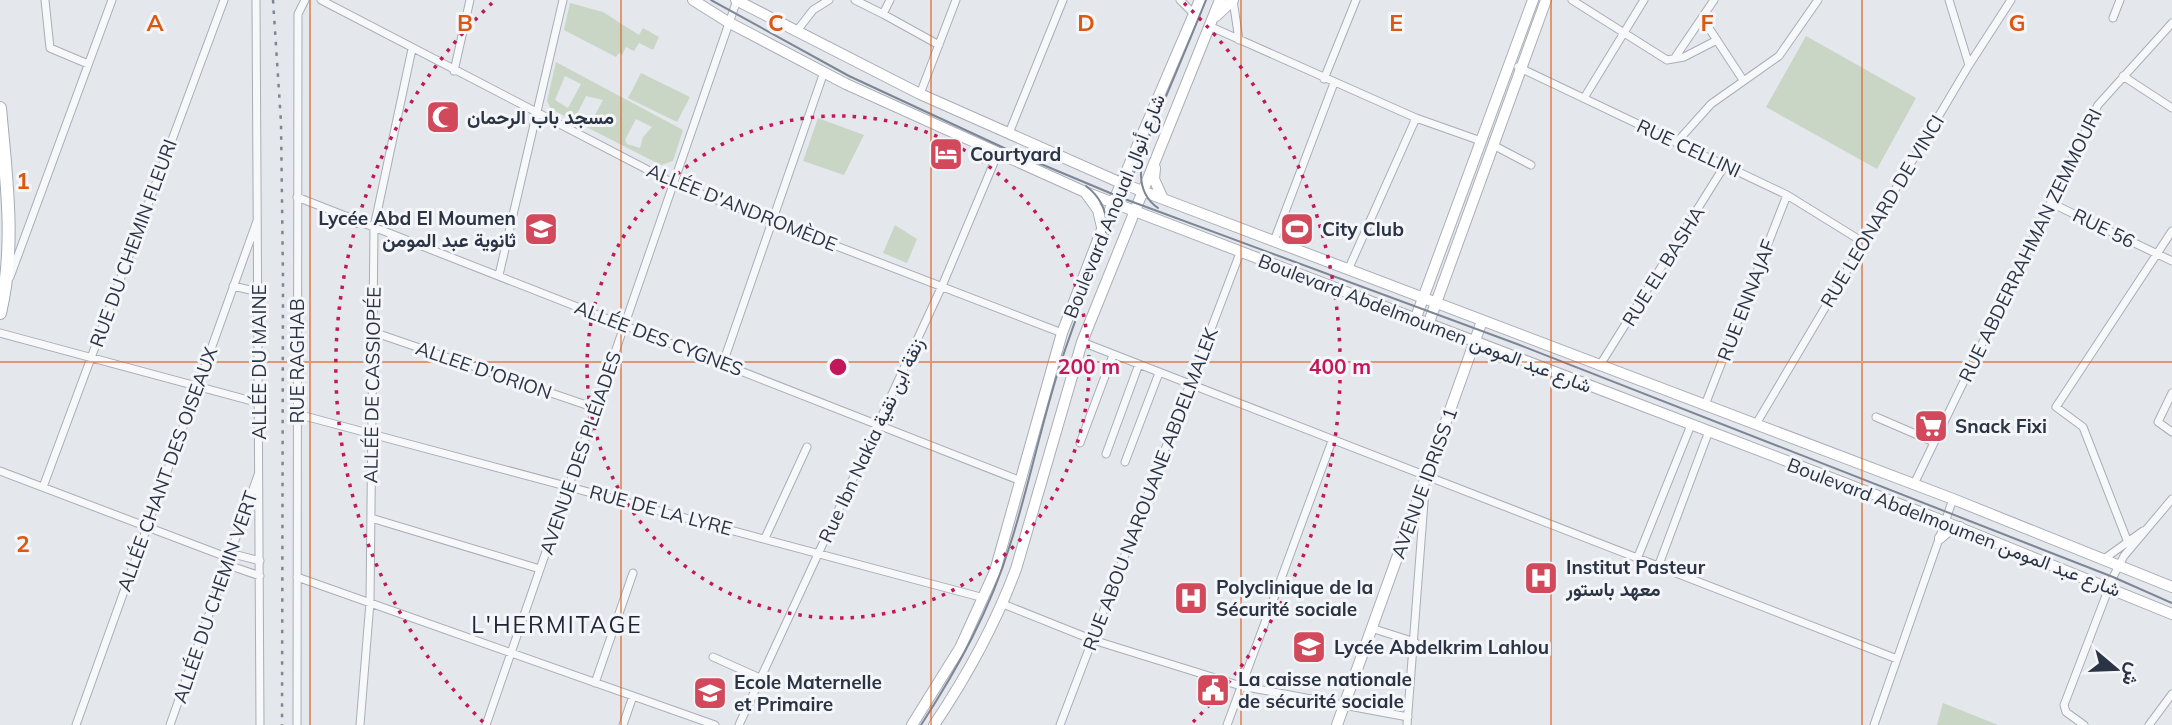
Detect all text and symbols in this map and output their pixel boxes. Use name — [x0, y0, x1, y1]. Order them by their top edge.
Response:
text: A — [146, 8, 164, 37]
text: B — [457, 8, 473, 37]
text: C — [768, 8, 784, 37]
text: D — [1077, 8, 1095, 37]
text: E — [1389, 8, 1403, 37]
text: F — [1700, 8, 1714, 37]
text: G — [2008, 8, 2026, 37]
street label: Boulevard Anoual شارع أنوال — [1058, 90, 1171, 322]
mosque icon: مسجد باب الرحمان — [424, 98, 462, 136]
street label: RUE ABDERRAHMAN ZEMMOURI — [1953, 104, 2107, 386]
place label: مسجد باب الرحمان — [467, 105, 614, 130]
street label: RUE LEONARD DE VINCI — [1815, 110, 1949, 312]
street label: RUE CELLINI — [1633, 113, 1745, 183]
hotel icon: Courtyard — [927, 135, 965, 173]
street label: RUE DU CHEMIN FLEURI — [84, 136, 182, 350]
place label: Courtyard — [970, 142, 1061, 166]
street label: ALLÉE D'ANDROMÈDE — [643, 158, 841, 256]
text: 1 — [16, 166, 30, 195]
street label: RUE EL BASHA — [1617, 202, 1709, 330]
street label: RUE 56 — [2069, 203, 2139, 253]
place label: Lycée Abd El Moumen ثانوية عبد المومن — [318, 206, 516, 253]
school or university icon: Lycée Abd El Moumen ثانوية عبد المومن — [522, 210, 560, 248]
sports icon: City Club — [1278, 210, 1316, 248]
place label: City Club — [1322, 217, 1404, 241]
street label: RUE ENNAJAF — [1712, 236, 1780, 364]
street label: Boulevard Abdelmoumen شارع عبد المومن — [1255, 248, 1595, 399]
street label: ALLÉE DU MAINE — [247, 284, 271, 440]
street label: ALLÉE DE CASSIOPÉE — [358, 286, 386, 484]
street label: ALLÉE DES CYGNES — [572, 295, 746, 381]
street label: RUE RAGHAB — [285, 298, 309, 424]
street label: RUE ABOU NAROUANE ABDELMALEK — [1077, 323, 1223, 654]
street label: Rue Ibn Nakia زنقة ابن نقية — [813, 334, 929, 546]
street label: ALLEE D'ORION — [413, 336, 555, 404]
street label: ALLÉE CHANT DES OISEAUX — [112, 343, 223, 595]
street label: AVENUE DES PLÉIADES — [534, 348, 626, 558]
text: 200 m — [1058, 353, 1120, 379]
text: 400 m — [1309, 353, 1371, 379]
centre of rings — [826, 355, 850, 379]
street label: AVENUE IDRISS 1 — [1386, 404, 1462, 562]
supermarket icon: Snack Fixi — [1912, 407, 1950, 445]
place label: Snack Fixi — [1955, 414, 2047, 438]
street label: Boulevard Abdelmoumen شارع عبد المومن — [1784, 452, 2124, 603]
street label: RUE DE LA LYRE — [587, 479, 735, 541]
street label: ALLÉE DU CHEMIN VERT — [167, 487, 263, 706]
text: 2 — [16, 529, 30, 558]
place label: Institut Pasteur معهد باستور — [1565, 555, 1706, 602]
hospital icon: Institut Pasteur معهد باستور — [1522, 559, 1560, 597]
place label: Polyclinique de la Sécurité sociale — [1216, 575, 1373, 621]
hospital icon: Polyclinique de la Sécurité sociale — [1172, 579, 1210, 617]
district label: L'HERMITAGE — [471, 610, 643, 639]
school or university icon: Lycée Abdelkrim Lahlou — [1290, 628, 1328, 666]
north arrow — [2081, 634, 2151, 704]
place label: Lycée Abdelkrim Lahlou — [1334, 635, 1549, 659]
text: ش — [2117, 660, 2147, 689]
place label: La caisse nationale de sécurité sociale — [1238, 667, 1412, 713]
place label: Ecole Maternelle et Primaire — [734, 670, 882, 716]
public building icon: La caisse nationale de sécurité sociale — [1194, 671, 1232, 709]
school or university icon: Ecole Maternelle et Primaire — [691, 674, 729, 712]

